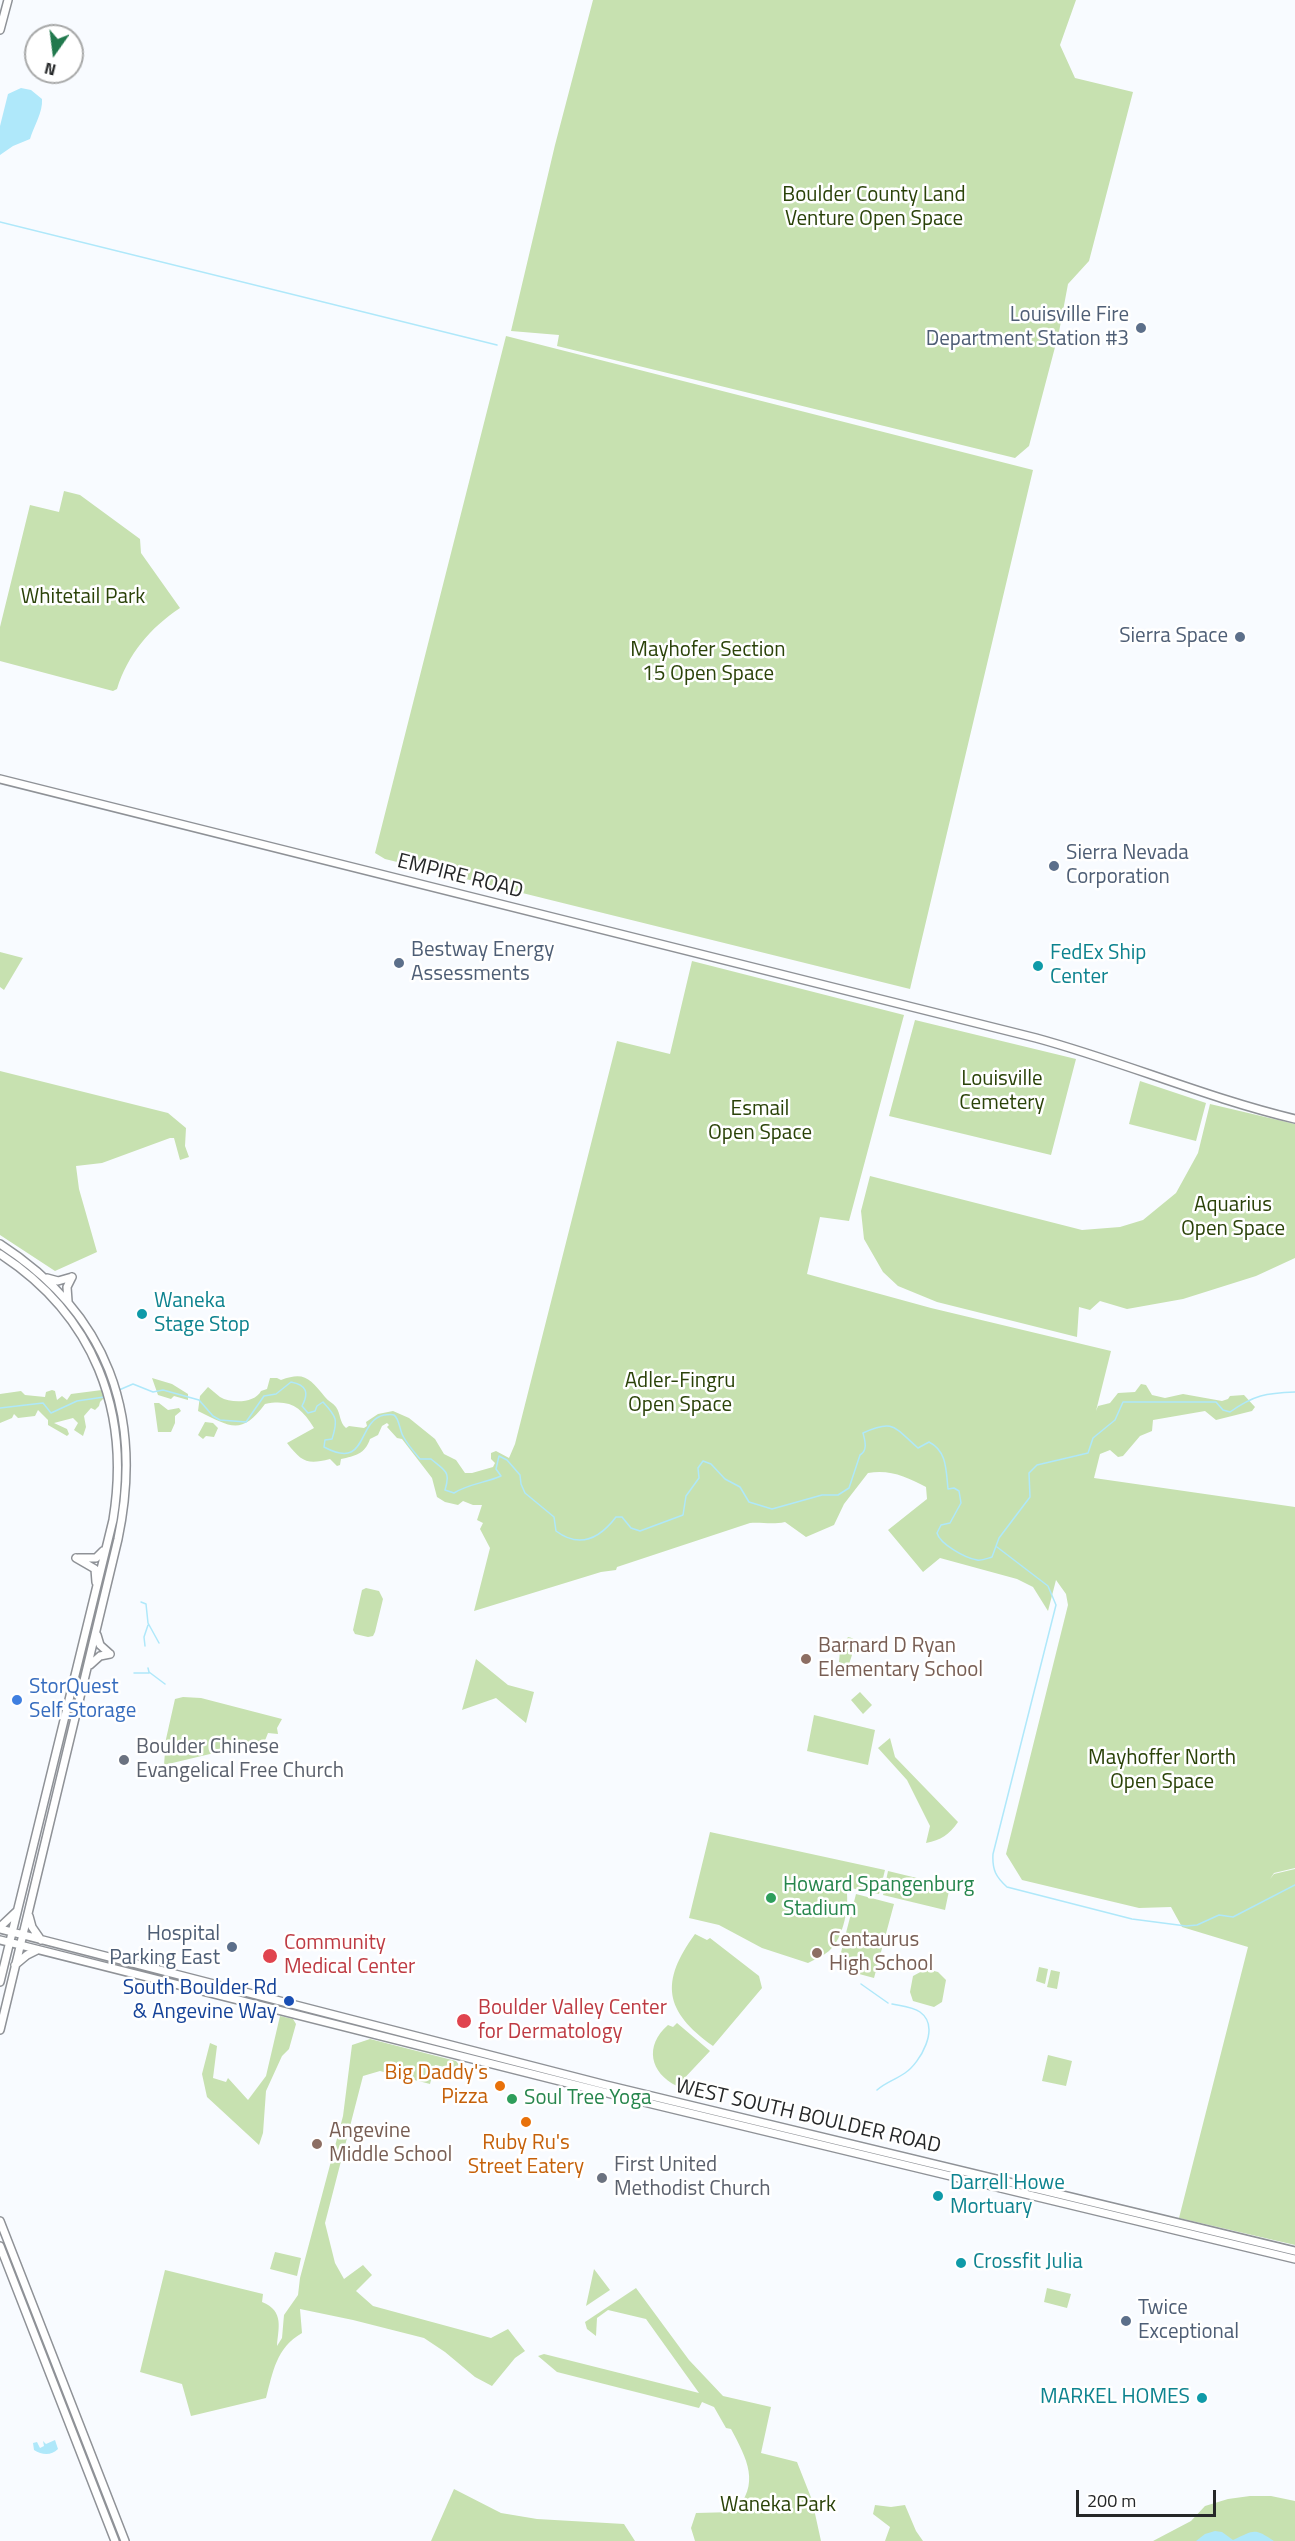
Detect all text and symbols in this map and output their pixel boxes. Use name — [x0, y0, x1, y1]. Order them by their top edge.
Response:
north arrow — [24, 24, 84, 84]
text: N — [42, 57, 58, 83]
park label: Boulder County Land Venture Open Space — [782, 183, 966, 233]
place label: Louisville Fire Department Station #3 — [926, 303, 1129, 353]
marker: Louisville Fire Department Station #3 — [1134, 321, 1148, 335]
park label: Whitetail Park — [21, 585, 145, 611]
place label: Sierra Space — [1119, 624, 1228, 650]
marker: Sierra Space — [1233, 630, 1247, 644]
park label: Mayhofer Section 15 Open Space — [630, 638, 786, 688]
place label: Sierra Nevada Corporation — [1066, 841, 1189, 891]
street label: EMPIRE ROAD — [395, 849, 525, 905]
marker: Sierra Nevada Corporation — [1047, 859, 1061, 873]
place label: Bestway Energy Assessments — [411, 938, 554, 988]
place label: FedEx Ship Center — [1050, 941, 1146, 991]
marker: Bestway Energy Assessments — [392, 956, 406, 970]
marker: FedEx Ship Center — [1031, 959, 1045, 973]
park label: Louisville Cemetery — [959, 1067, 1045, 1117]
park label: Esmail Open Space — [708, 1097, 812, 1147]
park label: Aquarius Open Space — [1181, 1193, 1285, 1243]
place label: Waneka Stage Stop — [154, 1289, 250, 1339]
marker: Waneka Stage Stop — [135, 1307, 149, 1321]
park label: Adler-Fingru Open Space — [625, 1369, 735, 1419]
place label: Barnard D Ryan Elementary School — [818, 1634, 983, 1684]
marker: Barnard D Ryan Elementary School — [799, 1652, 813, 1666]
place label: StorQuest Self Storage — [29, 1675, 136, 1725]
marker: StorQuest Self Storage — [10, 1693, 24, 1707]
place label: Boulder Chinese Evangelical Free Church — [136, 1735, 344, 1785]
park label: Mayhoffer North Open Space — [1088, 1746, 1236, 1796]
marker: Boulder Chinese Evangelical Free Church — [117, 1753, 131, 1767]
place label: Howard Spangenburg Stadium — [783, 1873, 974, 1923]
marker: Howard Spangenburg Stadium — [764, 1891, 778, 1905]
place label: Hospital Parking East — [109, 1922, 220, 1972]
place label: Centaurus High School — [829, 1928, 933, 1978]
place label: Community Medical Center — [284, 1931, 415, 1981]
marker: Hospital Parking East — [225, 1940, 239, 1954]
marker: Centaurus High School — [810, 1946, 824, 1960]
marker: Community Medical Center — [261, 1947, 279, 1965]
place label: South Boulder Rd & Angevine Way — [123, 1976, 277, 2026]
marker: South Boulder Rd & Angevine Way — [282, 1994, 296, 2008]
place label: Boulder Valley Center for Dermatology — [478, 1996, 667, 2046]
marker: Boulder Valley Center for Dermatology — [455, 2012, 473, 2030]
place label: Big Daddy's Pizza — [385, 2061, 488, 2111]
street label: WEST SOUTH BOULDER ROAD — [673, 2074, 943, 2160]
marker: Big Daddy's Pizza — [493, 2079, 507, 2093]
place label: Soul Tree Yoga — [524, 2086, 651, 2112]
marker: Soul Tree Yoga — [505, 2092, 519, 2106]
marker: Ruby Ru's Street Eatery — [519, 2115, 533, 2129]
place label: Angevine Middle School — [329, 2119, 452, 2169]
place label: Ruby Ru's Street Eatery — [468, 2131, 584, 2181]
marker: Angevine Middle School — [310, 2137, 324, 2151]
place label: First United Methodist Church — [614, 2153, 771, 2203]
marker: First United Methodist Church — [595, 2171, 609, 2185]
place label: Darrell Howe Mortuary — [950, 2171, 1065, 2221]
marker: Darrell Howe Mortuary — [931, 2189, 945, 2203]
place label: Crossfit Julia — [973, 2250, 1083, 2276]
marker: Crossfit Julia — [954, 2256, 968, 2270]
place label: Twice Exceptional — [1138, 2296, 1239, 2346]
marker: Twice Exceptional — [1119, 2314, 1133, 2328]
place label: MARKEL HOMES — [1040, 2385, 1190, 2411]
marker: MARKEL HOMES — [1195, 2391, 1209, 2405]
scale bar — [1079, 2478, 1218, 2516]
text: 200 m — [1087, 2487, 1136, 2514]
park label: Waneka Park — [720, 2493, 836, 2519]

